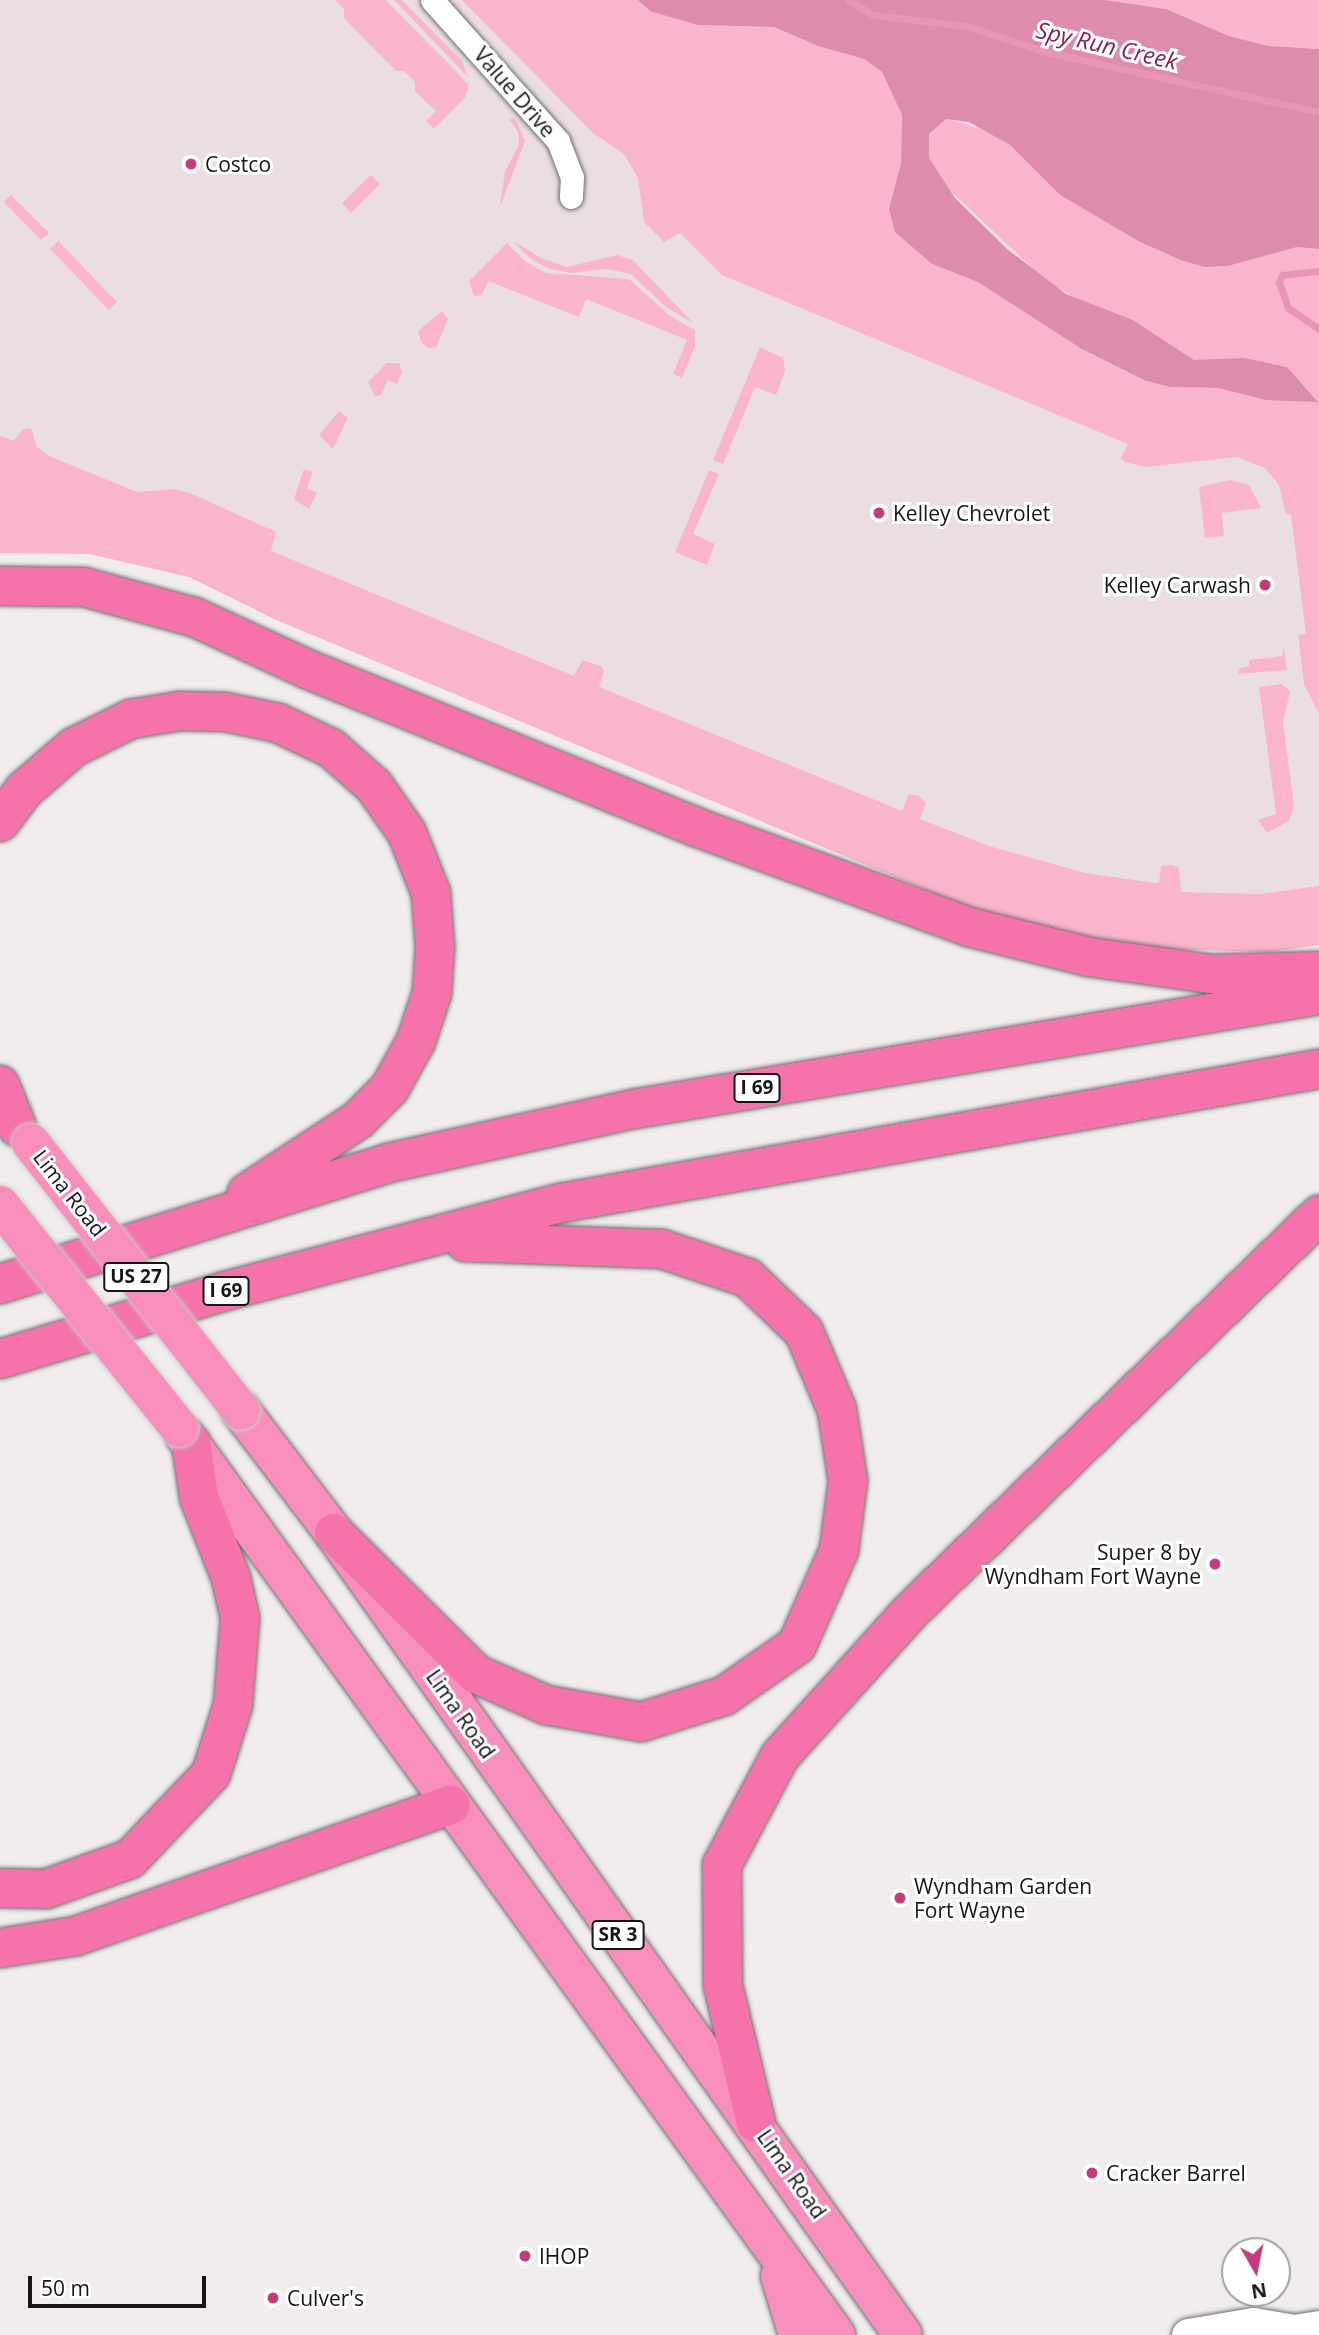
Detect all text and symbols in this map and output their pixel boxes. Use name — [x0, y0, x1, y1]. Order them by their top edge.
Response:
water label: Spy Run Creek — [1034, 15, 1180, 75]
street label: Value Drive — [469, 42, 561, 142]
place label: Costco — [205, 151, 271, 177]
marker: Costco — [183, 156, 199, 172]
place label: Kelley Chevrolet — [893, 500, 1050, 526]
marker: Kelley Chevrolet — [871, 505, 887, 521]
place label: Kelley Carwash — [1104, 572, 1251, 598]
marker: Kelley Carwash — [1257, 577, 1273, 593]
road number: I 69 — [732, 1072, 782, 1104]
street label: Lima Road — [28, 1145, 112, 1241]
road number: US 27 — [103, 1261, 169, 1292]
road number: I 69 — [202, 1275, 250, 1306]
place label: Super 8 by Wyndham Fort Wayne — [985, 1539, 1201, 1589]
marker: Super 8 by Wyndham Fort Wayne — [1207, 1556, 1223, 1572]
street label: Lima Road — [421, 1665, 501, 1763]
place label: Wyndham Garden Fort Wayne — [914, 1873, 1092, 1923]
marker: Wyndham Garden Fort Wayne — [892, 1890, 908, 1906]
road number: SR 3 — [590, 1920, 646, 1951]
street label: Lima Road — [752, 2125, 832, 2223]
place label: Cracker Barrel — [1106, 2160, 1246, 2186]
marker: Cracker Barrel — [1084, 2165, 1100, 2181]
north arrow — [1221, 2237, 1291, 2307]
place label: IHOP — [539, 2243, 589, 2269]
marker: IHOP — [517, 2248, 533, 2264]
scale bar — [32, 2262, 210, 2306]
text: 50 m — [41, 2274, 90, 2302]
text: N — [1249, 2277, 1269, 2305]
place label: Culver's — [287, 2285, 364, 2311]
marker: Culver's — [265, 2290, 281, 2306]

